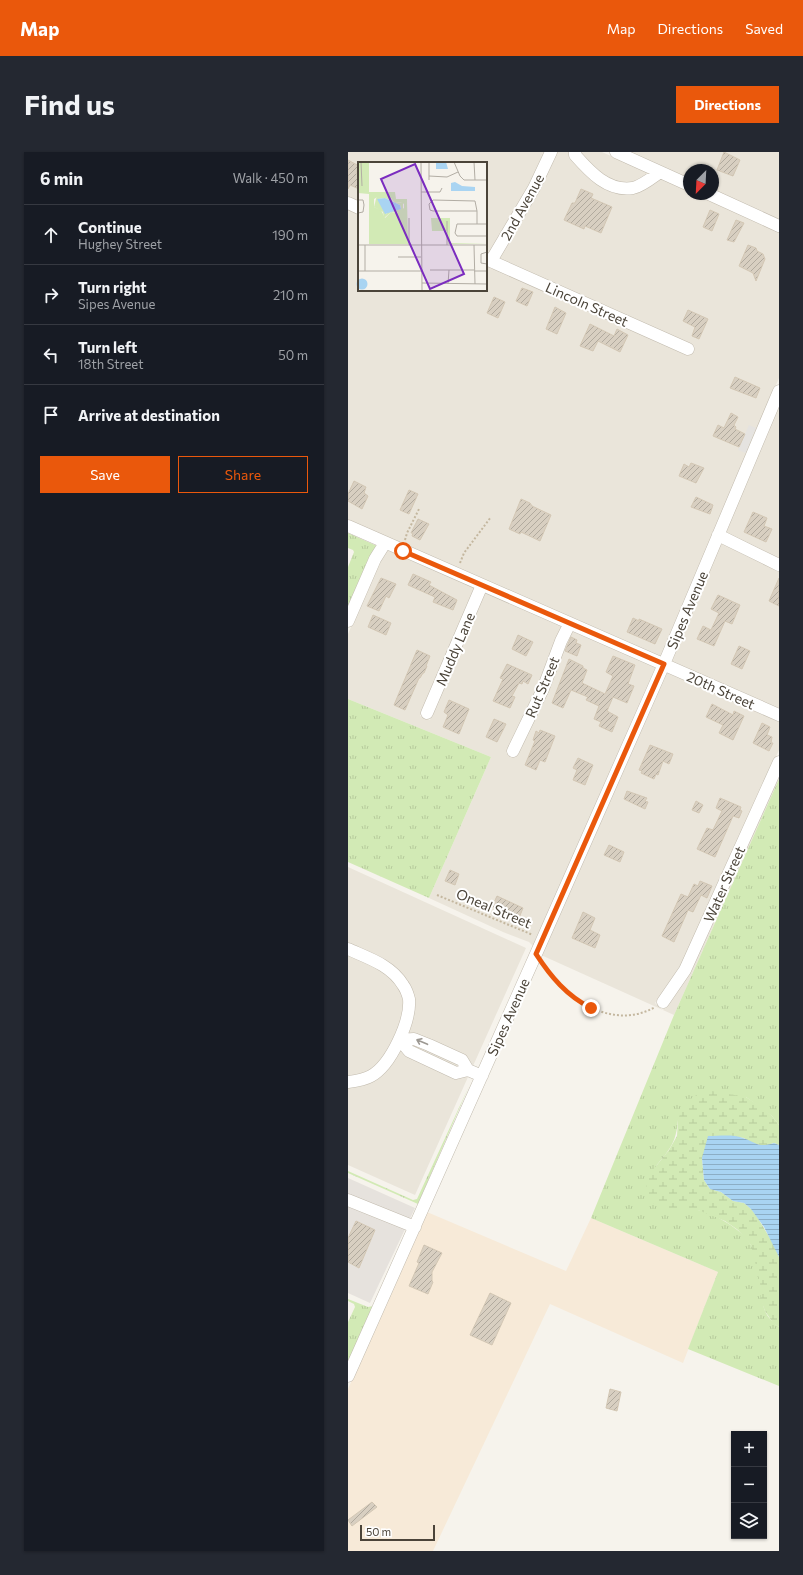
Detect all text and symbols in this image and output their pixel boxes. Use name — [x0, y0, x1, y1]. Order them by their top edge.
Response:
text: Map — [20, 17, 59, 40]
text: Map — [607, 20, 636, 37]
text: Directions — [658, 20, 723, 37]
text: Saved — [745, 20, 783, 37]
button: Directions — [676, 86, 779, 123]
text: Find us — [24, 87, 115, 121]
inset map — [358, 162, 487, 291]
north arrow — [683, 164, 719, 200]
text: 6 min — [40, 168, 83, 189]
text: Walk · 450 m — [233, 170, 308, 186]
street label: 2nd Avenue — [497, 171, 547, 243]
text: Continue — [78, 218, 142, 236]
icon: ahead — [40, 224, 62, 246]
text: 190 m — [272, 227, 308, 243]
text: Hughey Street — [78, 236, 162, 252]
text: Turn right — [78, 278, 147, 296]
street label: Lincoln Street — [543, 278, 631, 330]
icon: right — [40, 284, 62, 306]
text: 210 m — [273, 287, 308, 303]
text: Sipes Avenue — [78, 296, 155, 312]
text: Turn left — [78, 338, 137, 356]
icon: left — [40, 344, 62, 366]
text: 50 m — [278, 347, 308, 363]
text: 18th Street — [78, 356, 143, 372]
icon: arrive — [40, 404, 62, 426]
text: Arrive at destination — [78, 406, 220, 424]
button: Save — [40, 456, 170, 493]
button: Share — [178, 456, 308, 493]
route start — [394, 542, 412, 560]
street label: Sipes Avenue — [663, 568, 711, 652]
street label: Muddy Lane — [432, 610, 478, 688]
street label: Rut Street — [521, 653, 563, 720]
street label: 20th Street — [684, 667, 758, 713]
street label: Water Street — [700, 843, 748, 925]
street label: Oneal Street — [454, 885, 534, 932]
street label: Sipes Avenue — [483, 976, 533, 1058]
route end — [582, 999, 600, 1017]
one-way arrow — [417, 1038, 429, 1046]
map controls — [731, 1431, 767, 1539]
button: + — [731, 1431, 767, 1467]
button: − — [731, 1467, 767, 1503]
button: layers — [731, 1503, 767, 1539]
scale bar — [360, 1523, 435, 1542]
text: 50 m — [366, 1525, 391, 1538]

